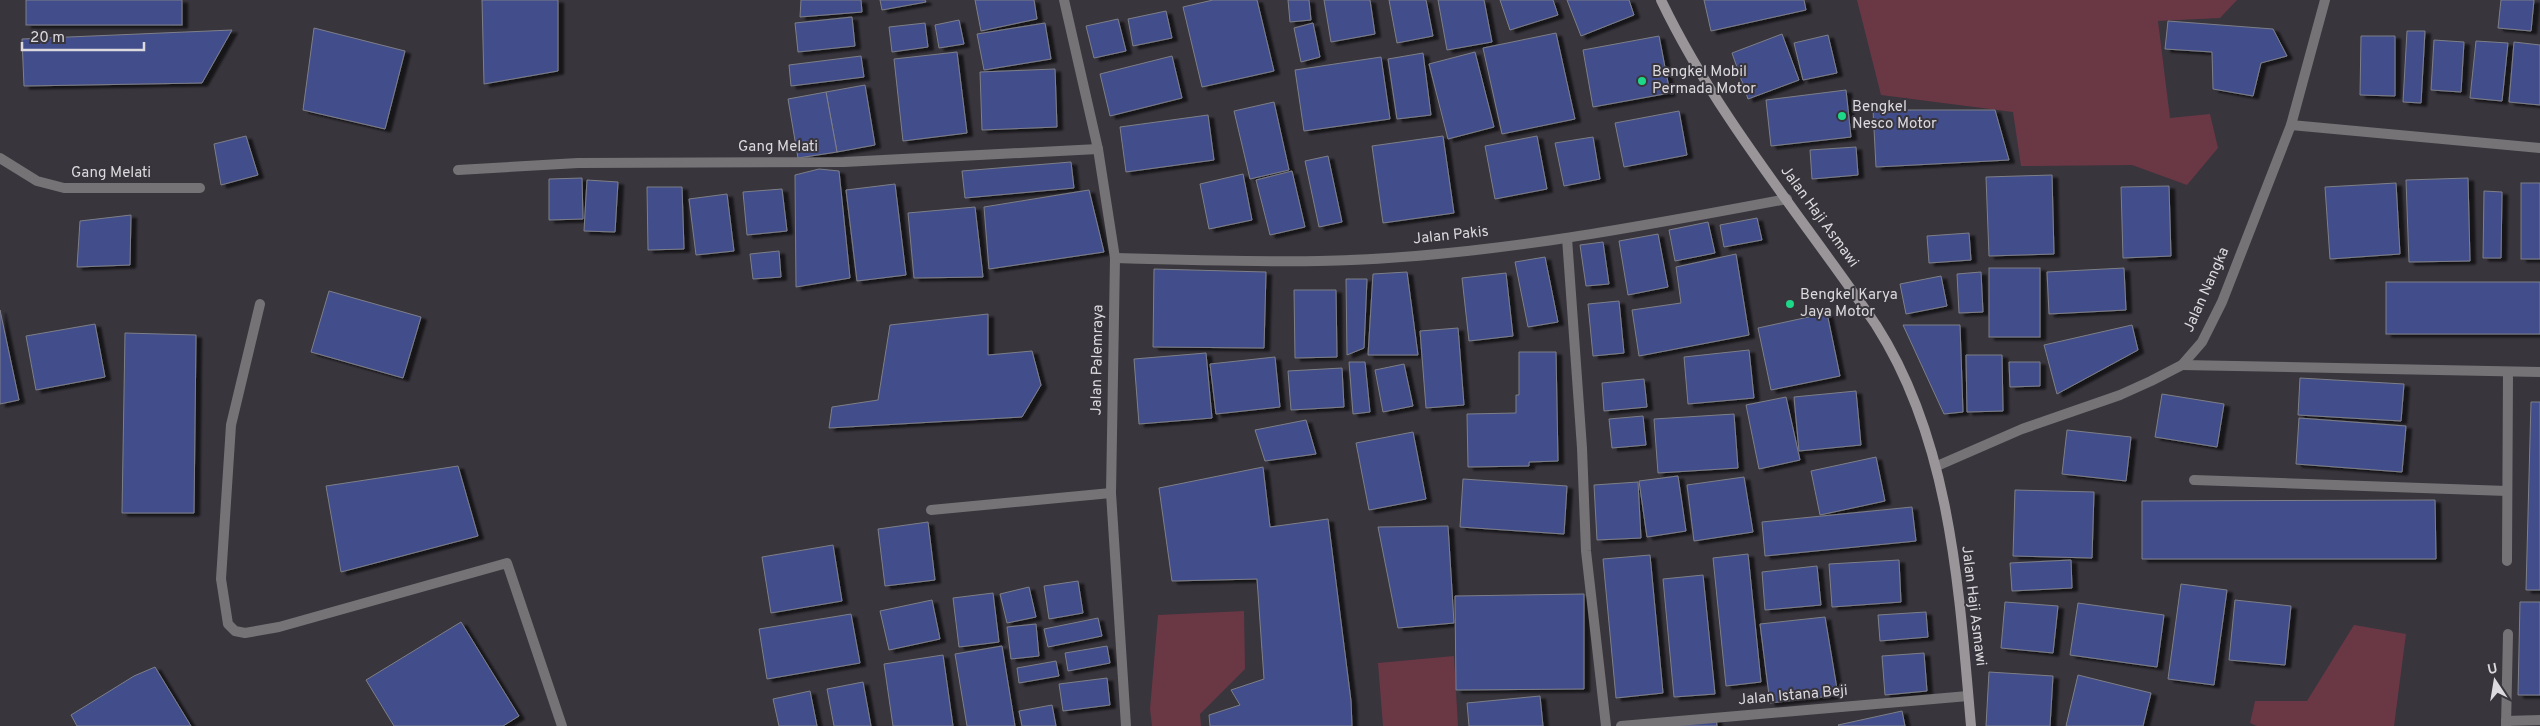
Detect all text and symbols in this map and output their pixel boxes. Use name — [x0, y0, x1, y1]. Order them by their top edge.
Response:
scale bar — [22, 20, 145, 52]
text: 20 m — [30, 29, 65, 48]
place label: Bengkel Mobil Permada Motor — [1652, 63, 1756, 99]
marker: Bengkel Mobil Permada Motor — [1636, 75, 1648, 87]
place label: Bengkel Nesco Motor — [1852, 98, 1937, 134]
marker: Bengkel Nesco Motor — [1836, 110, 1848, 122]
street label: Gang Melati — [738, 138, 818, 157]
street label: Jalan Haji Asmawi — [1776, 162, 1862, 272]
street label: Gang Melati — [71, 164, 151, 183]
street label: Jalan Pakis — [1412, 223, 1490, 249]
street label: Jalan Nangka — [2180, 245, 2234, 335]
place label: Bengkel Karya Jaya Motor — [1800, 286, 1898, 322]
marker: Bengkel Karya Jaya Motor — [1784, 298, 1796, 310]
street label: Jalan Palemraya — [1088, 304, 1108, 416]
street label: Jalan Haji Asmawi — [1956, 545, 1990, 667]
north arrow — [2470, 656, 2520, 706]
text: U — [2486, 660, 2499, 679]
street label: Jalan Istana Beji — [1737, 682, 1849, 710]

